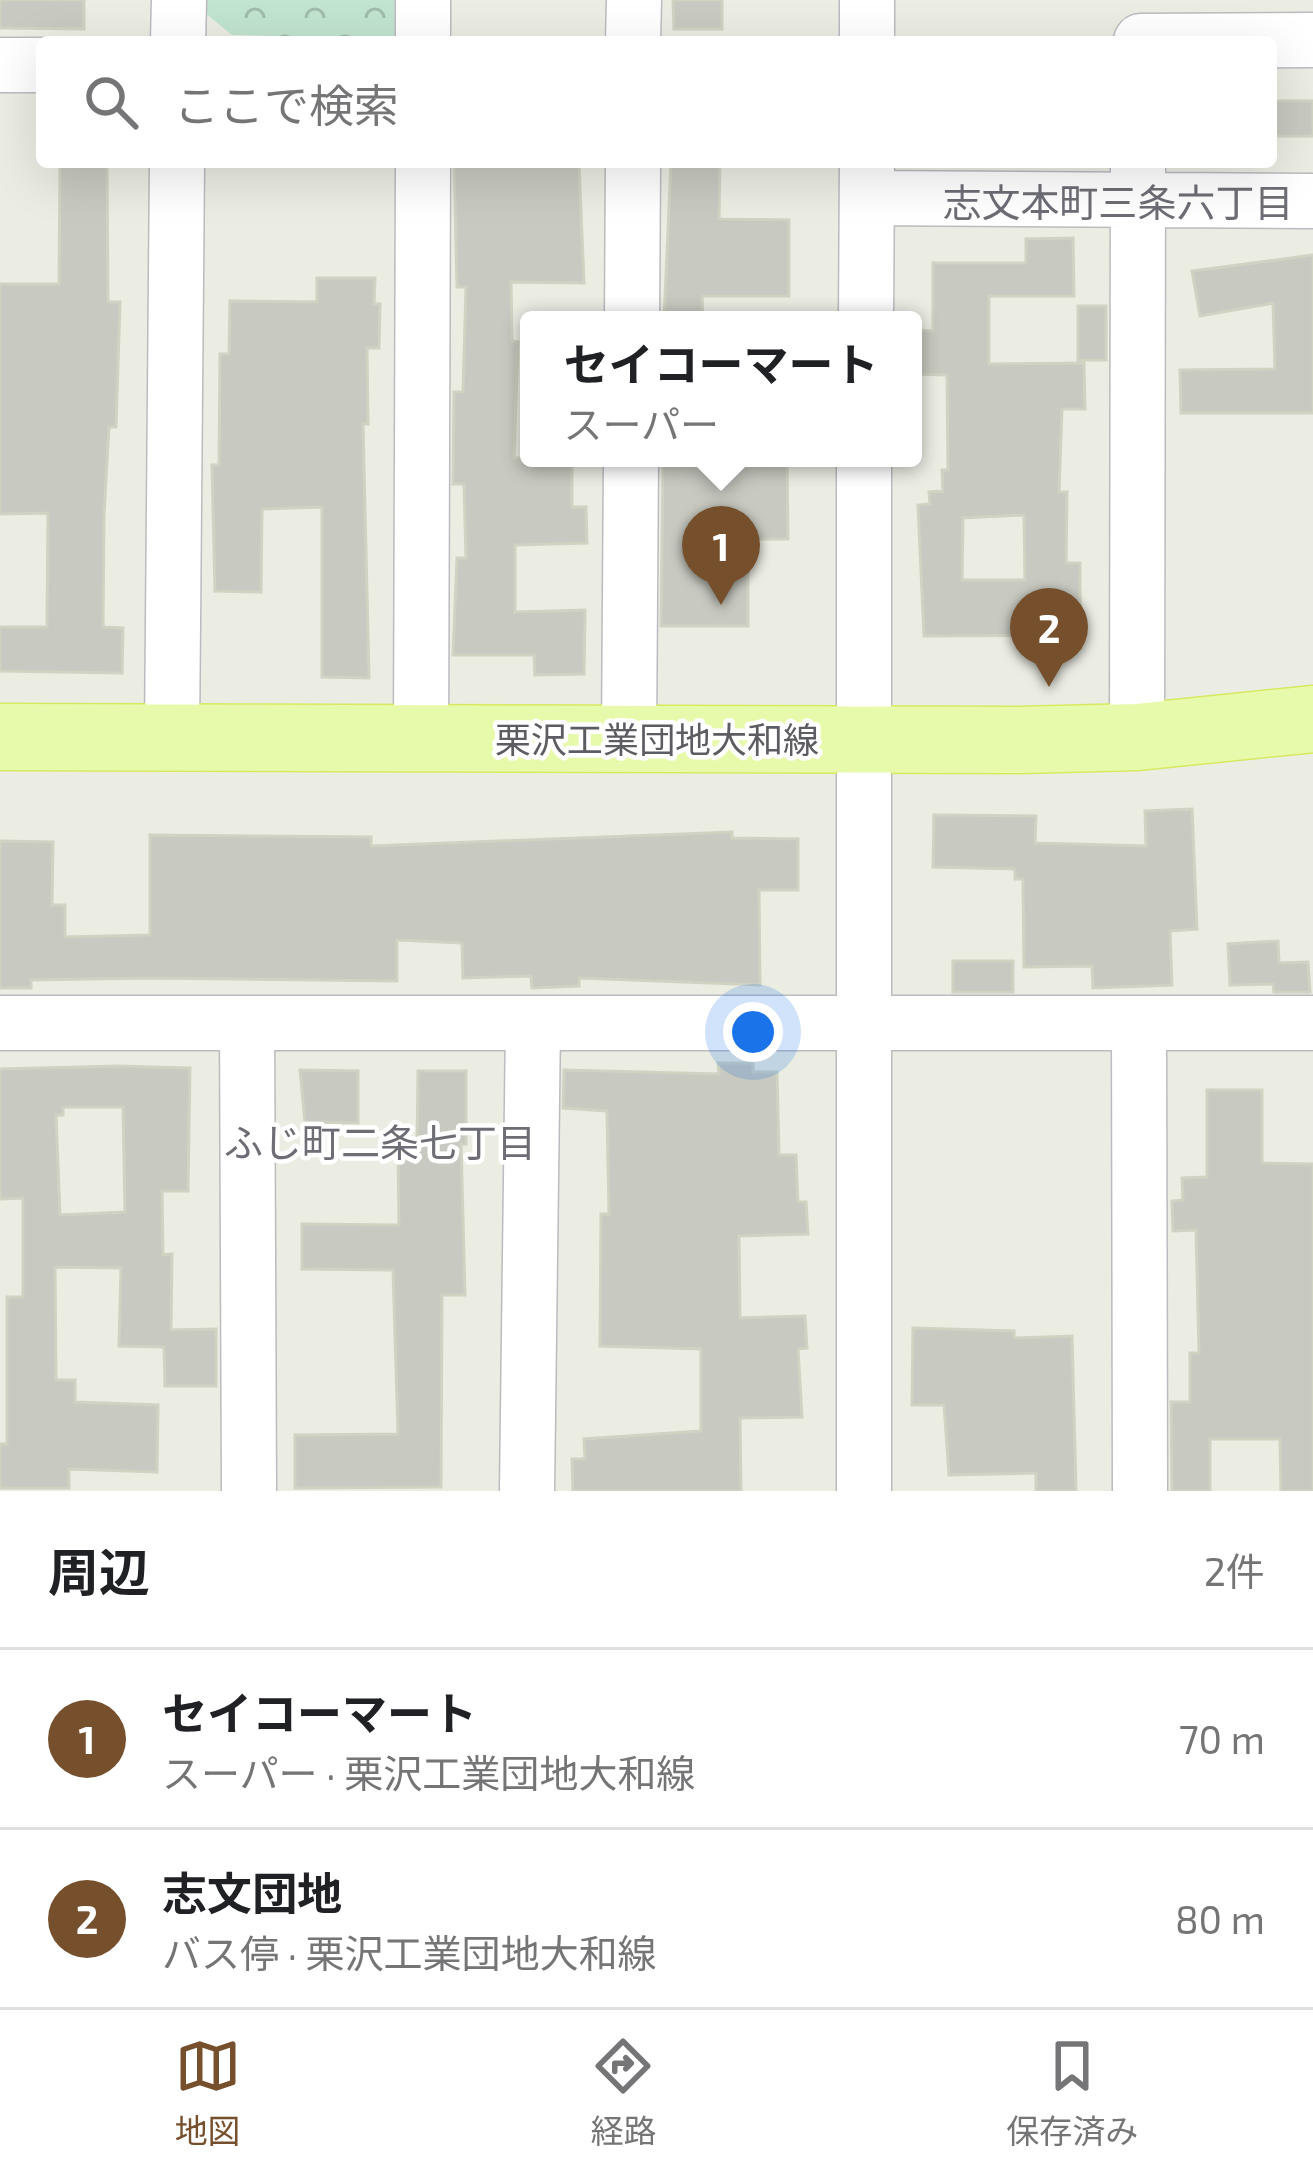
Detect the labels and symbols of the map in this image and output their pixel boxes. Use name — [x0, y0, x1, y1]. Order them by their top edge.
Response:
district label: 志文本町三条六丁目 — [942, 178, 1294, 225]
pin: 1 — [682, 506, 760, 605]
pin: 2 — [1010, 588, 1088, 687]
street label: 栗沢工業団地大和線 — [495, 717, 819, 760]
your location — [723, 1002, 783, 1062]
district label: ふじ町二条七丁目 — [224, 1118, 536, 1165]

